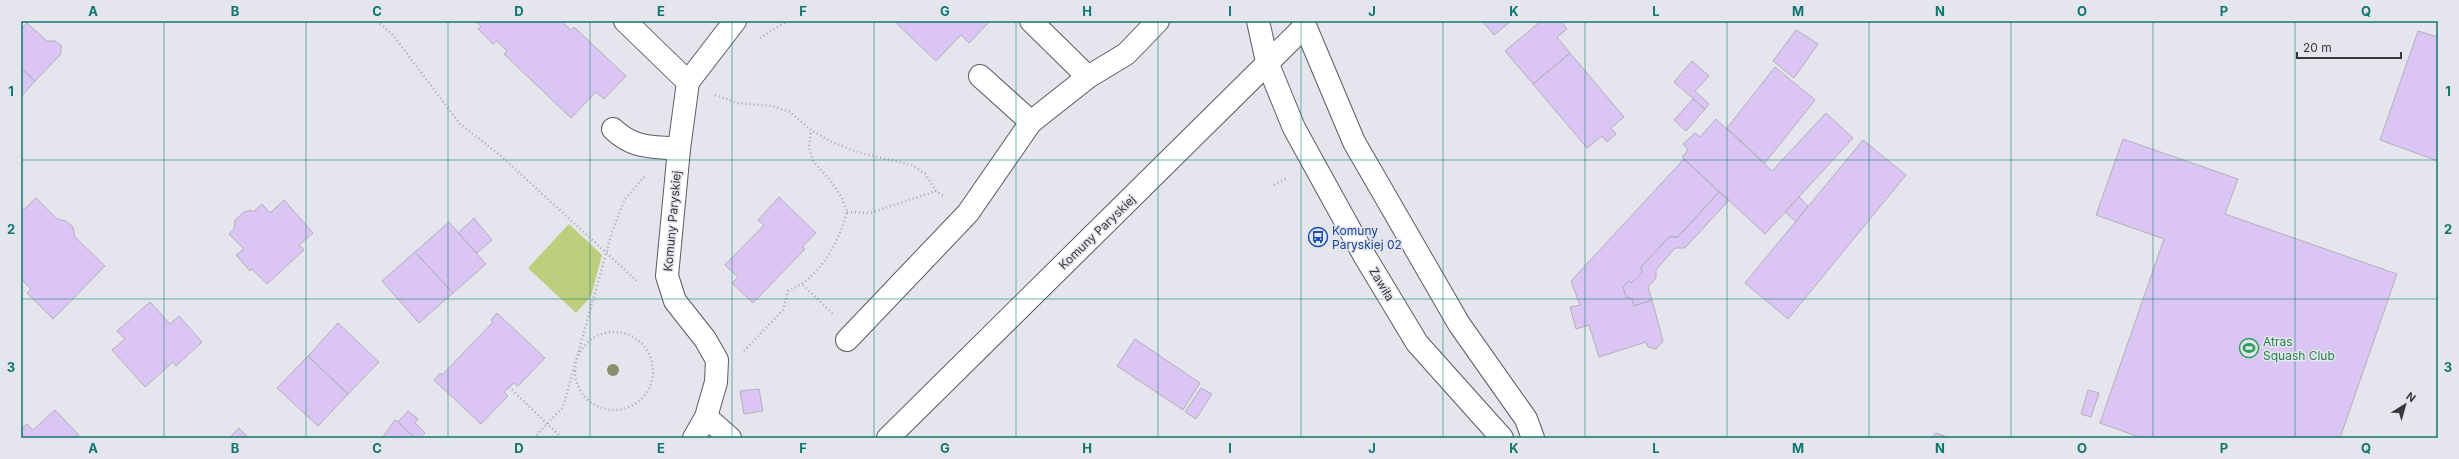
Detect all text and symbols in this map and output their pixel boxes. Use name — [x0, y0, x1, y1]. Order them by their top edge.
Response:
text: A — [88, 3, 98, 19]
text: B — [231, 3, 240, 19]
text: C — [372, 3, 382, 19]
text: D — [514, 3, 524, 19]
text: E — [657, 3, 665, 19]
text: F — [799, 3, 807, 19]
text: G — [940, 3, 950, 19]
text: H — [1082, 3, 1092, 19]
text: I — [1228, 3, 1232, 19]
text: J — [1368, 3, 1376, 19]
text: K — [1509, 3, 1519, 19]
text: L — [1652, 3, 1660, 19]
text: M — [1792, 3, 1804, 19]
text: N — [1935, 3, 1945, 19]
text: O — [2077, 3, 2087, 19]
text: P — [2220, 3, 2228, 19]
text: Q — [2361, 3, 2371, 19]
scale bar — [2297, 34, 2401, 60]
text: 20 m — [2303, 40, 2332, 55]
text: 1 — [8, 83, 14, 99]
text: 1 — [2445, 83, 2451, 99]
street label: Komuny Paryskiej — [660, 170, 684, 272]
street label: Komuny Paryskiej — [1055, 191, 1139, 272]
text: 2 — [7, 221, 15, 237]
text: 2 — [2444, 221, 2452, 237]
place label: Komuny Paryskiej 02 — [1332, 223, 1402, 252]
bus stop icon: Komuny Paryskiej 02 — [1307, 226, 1329, 248]
street label: Zawiła — [1366, 264, 1398, 304]
place label: Atras Squash Club — [2263, 334, 2335, 363]
sports icon: Atras Squash Club — [2238, 337, 2260, 359]
text: 3 — [7, 359, 15, 375]
text: 3 — [2444, 359, 2452, 375]
north arrow — [2385, 385, 2425, 425]
text: N — [2403, 389, 2419, 405]
text: A — [88, 440, 98, 456]
text: B — [231, 440, 240, 456]
text: C — [372, 440, 382, 456]
text: D — [514, 440, 524, 456]
text: E — [657, 440, 665, 456]
text: F — [799, 440, 807, 456]
text: G — [940, 440, 950, 456]
text: H — [1082, 440, 1092, 456]
text: I — [1228, 440, 1232, 456]
text: J — [1368, 440, 1376, 456]
text: K — [1509, 440, 1519, 456]
text: L — [1652, 440, 1660, 456]
text: M — [1792, 440, 1804, 456]
text: N — [1935, 440, 1945, 456]
text: O — [2077, 440, 2087, 456]
text: P — [2220, 440, 2228, 456]
text: Q — [2361, 440, 2371, 456]

